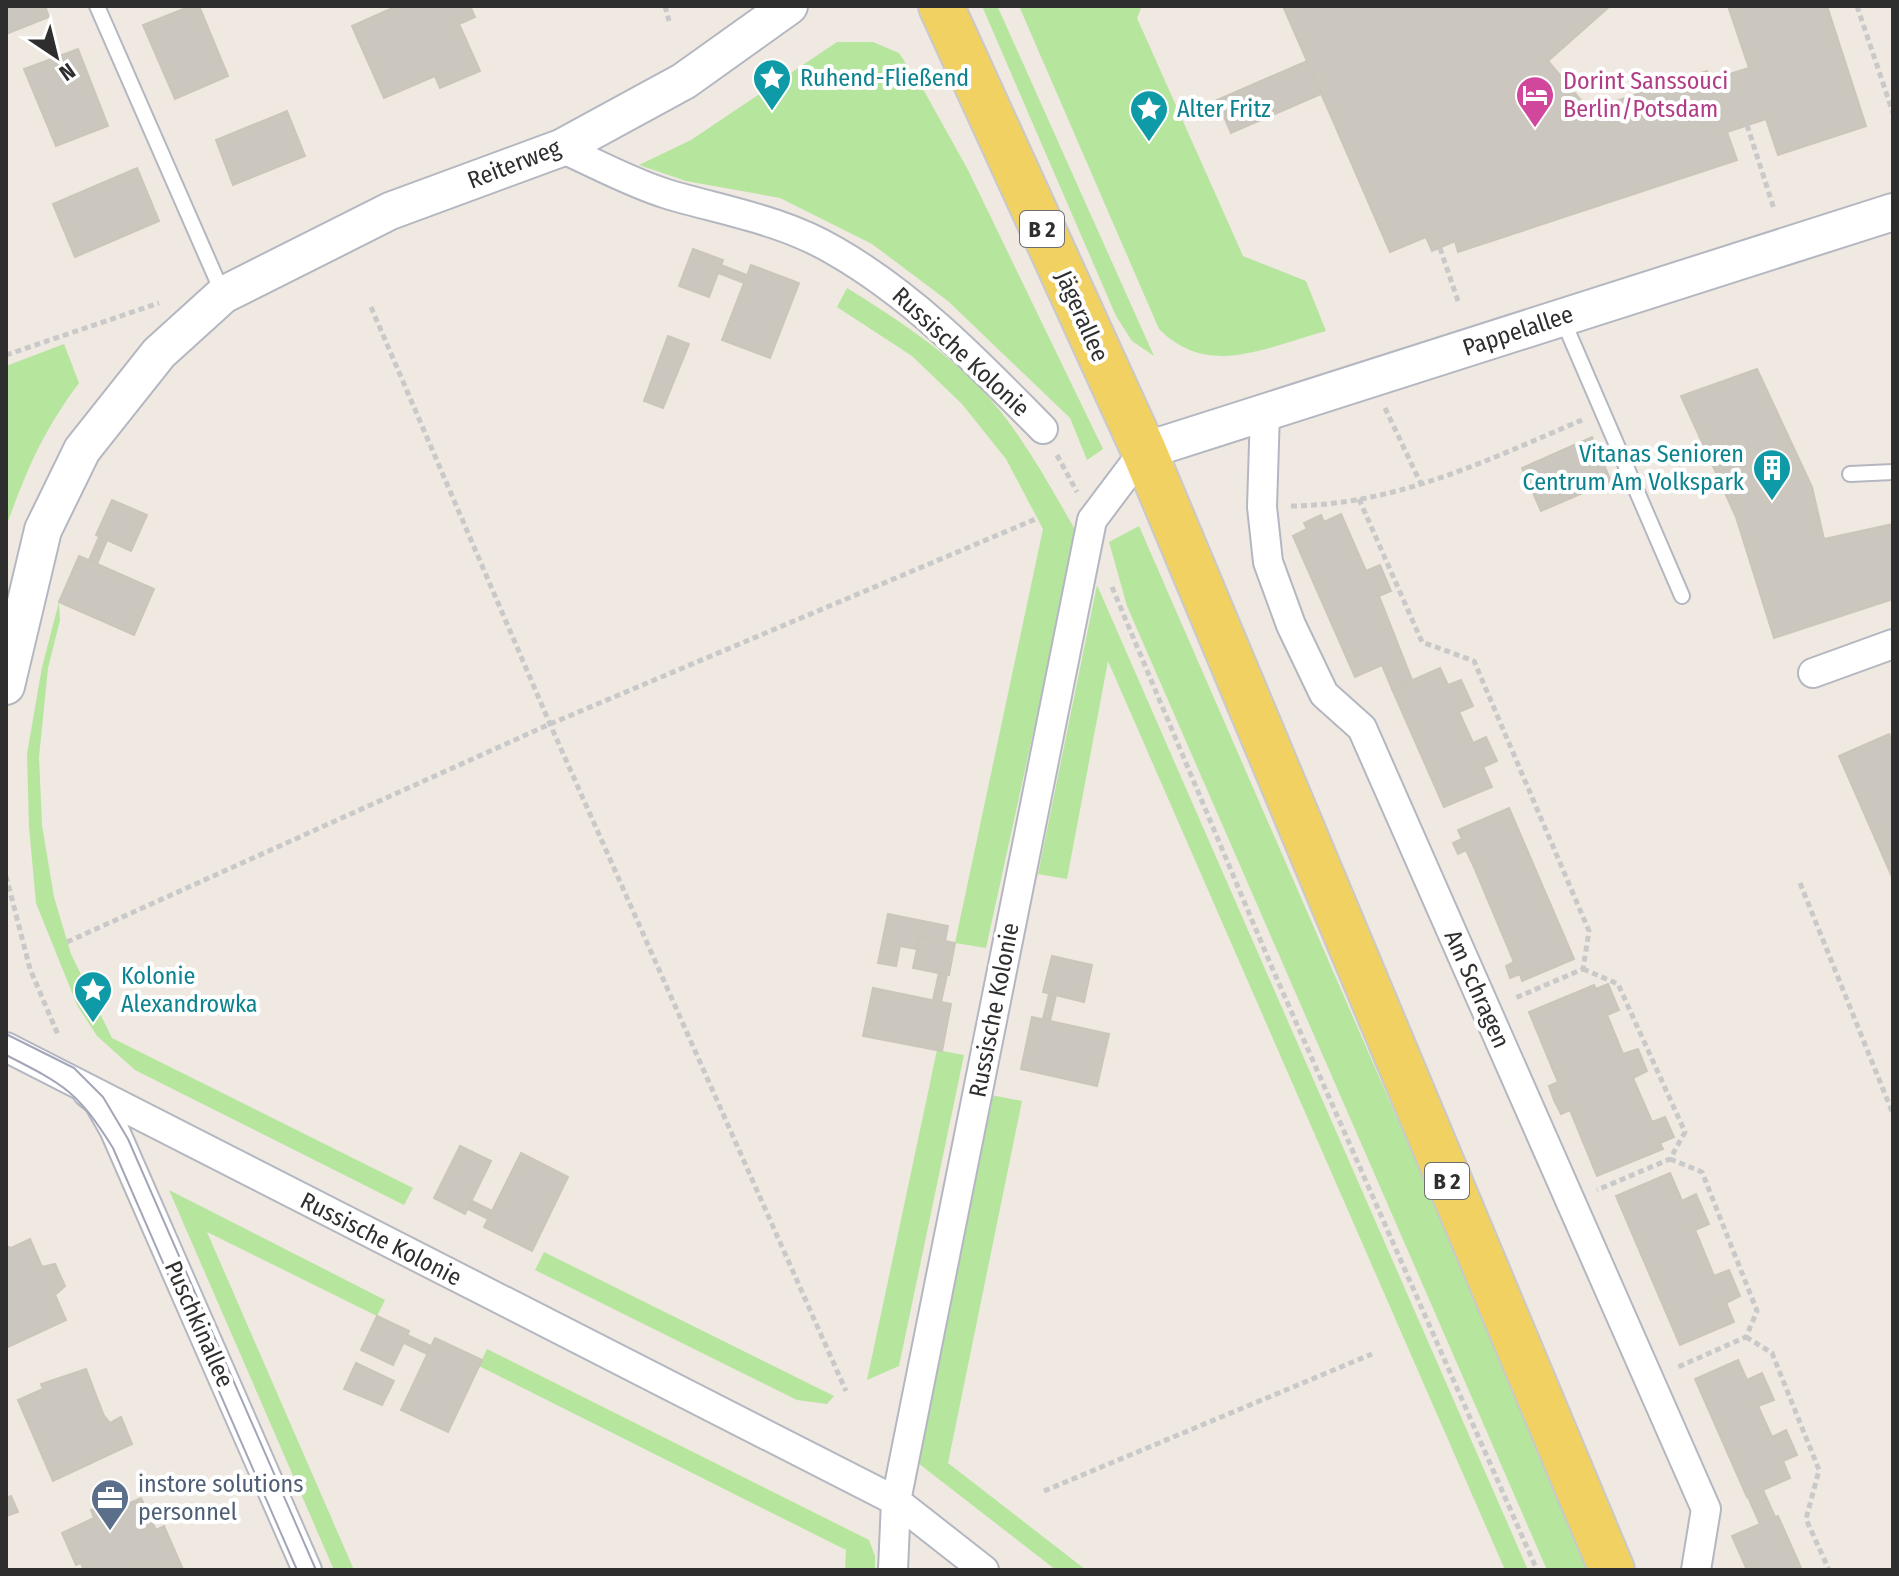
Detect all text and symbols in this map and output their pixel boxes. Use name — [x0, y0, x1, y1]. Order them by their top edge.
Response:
north arrow — [16, 16, 96, 96]
text: N — [54, 57, 80, 87]
place icon: Ruhend-Fließend — [751, 57, 793, 112]
place label: Ruhend-Fließend — [800, 64, 969, 92]
place label: Dorint Sanssouci Berlin/Potsdam — [1563, 67, 1728, 123]
hotel icon: Dorint Sanssouci Berlin/Potsdam — [1514, 74, 1556, 129]
place icon: Alter Fritz — [1128, 88, 1170, 143]
place label: Alter Fritz — [1177, 95, 1271, 123]
street label: Reiterweg — [464, 133, 565, 194]
road number: B 2 — [1020, 211, 1064, 247]
street label: Jägerallee — [1050, 266, 1114, 366]
street label: Russische Kolonie — [887, 281, 1035, 423]
street label: Pappelallee — [1459, 300, 1577, 362]
place label: Vitanas Senioren Centrum Am Volkspark — [1522, 440, 1745, 496]
building icon: Vitanas Senioren Centrum Am Volkspark — [1751, 447, 1793, 502]
street label: Russische Kolonie — [963, 920, 1025, 1100]
street label: Am Schragen — [1439, 926, 1515, 1052]
place label: Kolonie Alexandrowka — [121, 962, 258, 1018]
place icon: Kolonie Alexandrowka — [72, 969, 114, 1024]
road number: B 2 — [1425, 1163, 1469, 1199]
street label: Russische Kolonie — [296, 1186, 466, 1292]
street label: Puschkinallee — [159, 1256, 239, 1392]
place label: instore solutions personnel — [138, 1470, 303, 1526]
office icon: instore solutions personnel — [89, 1477, 131, 1532]

